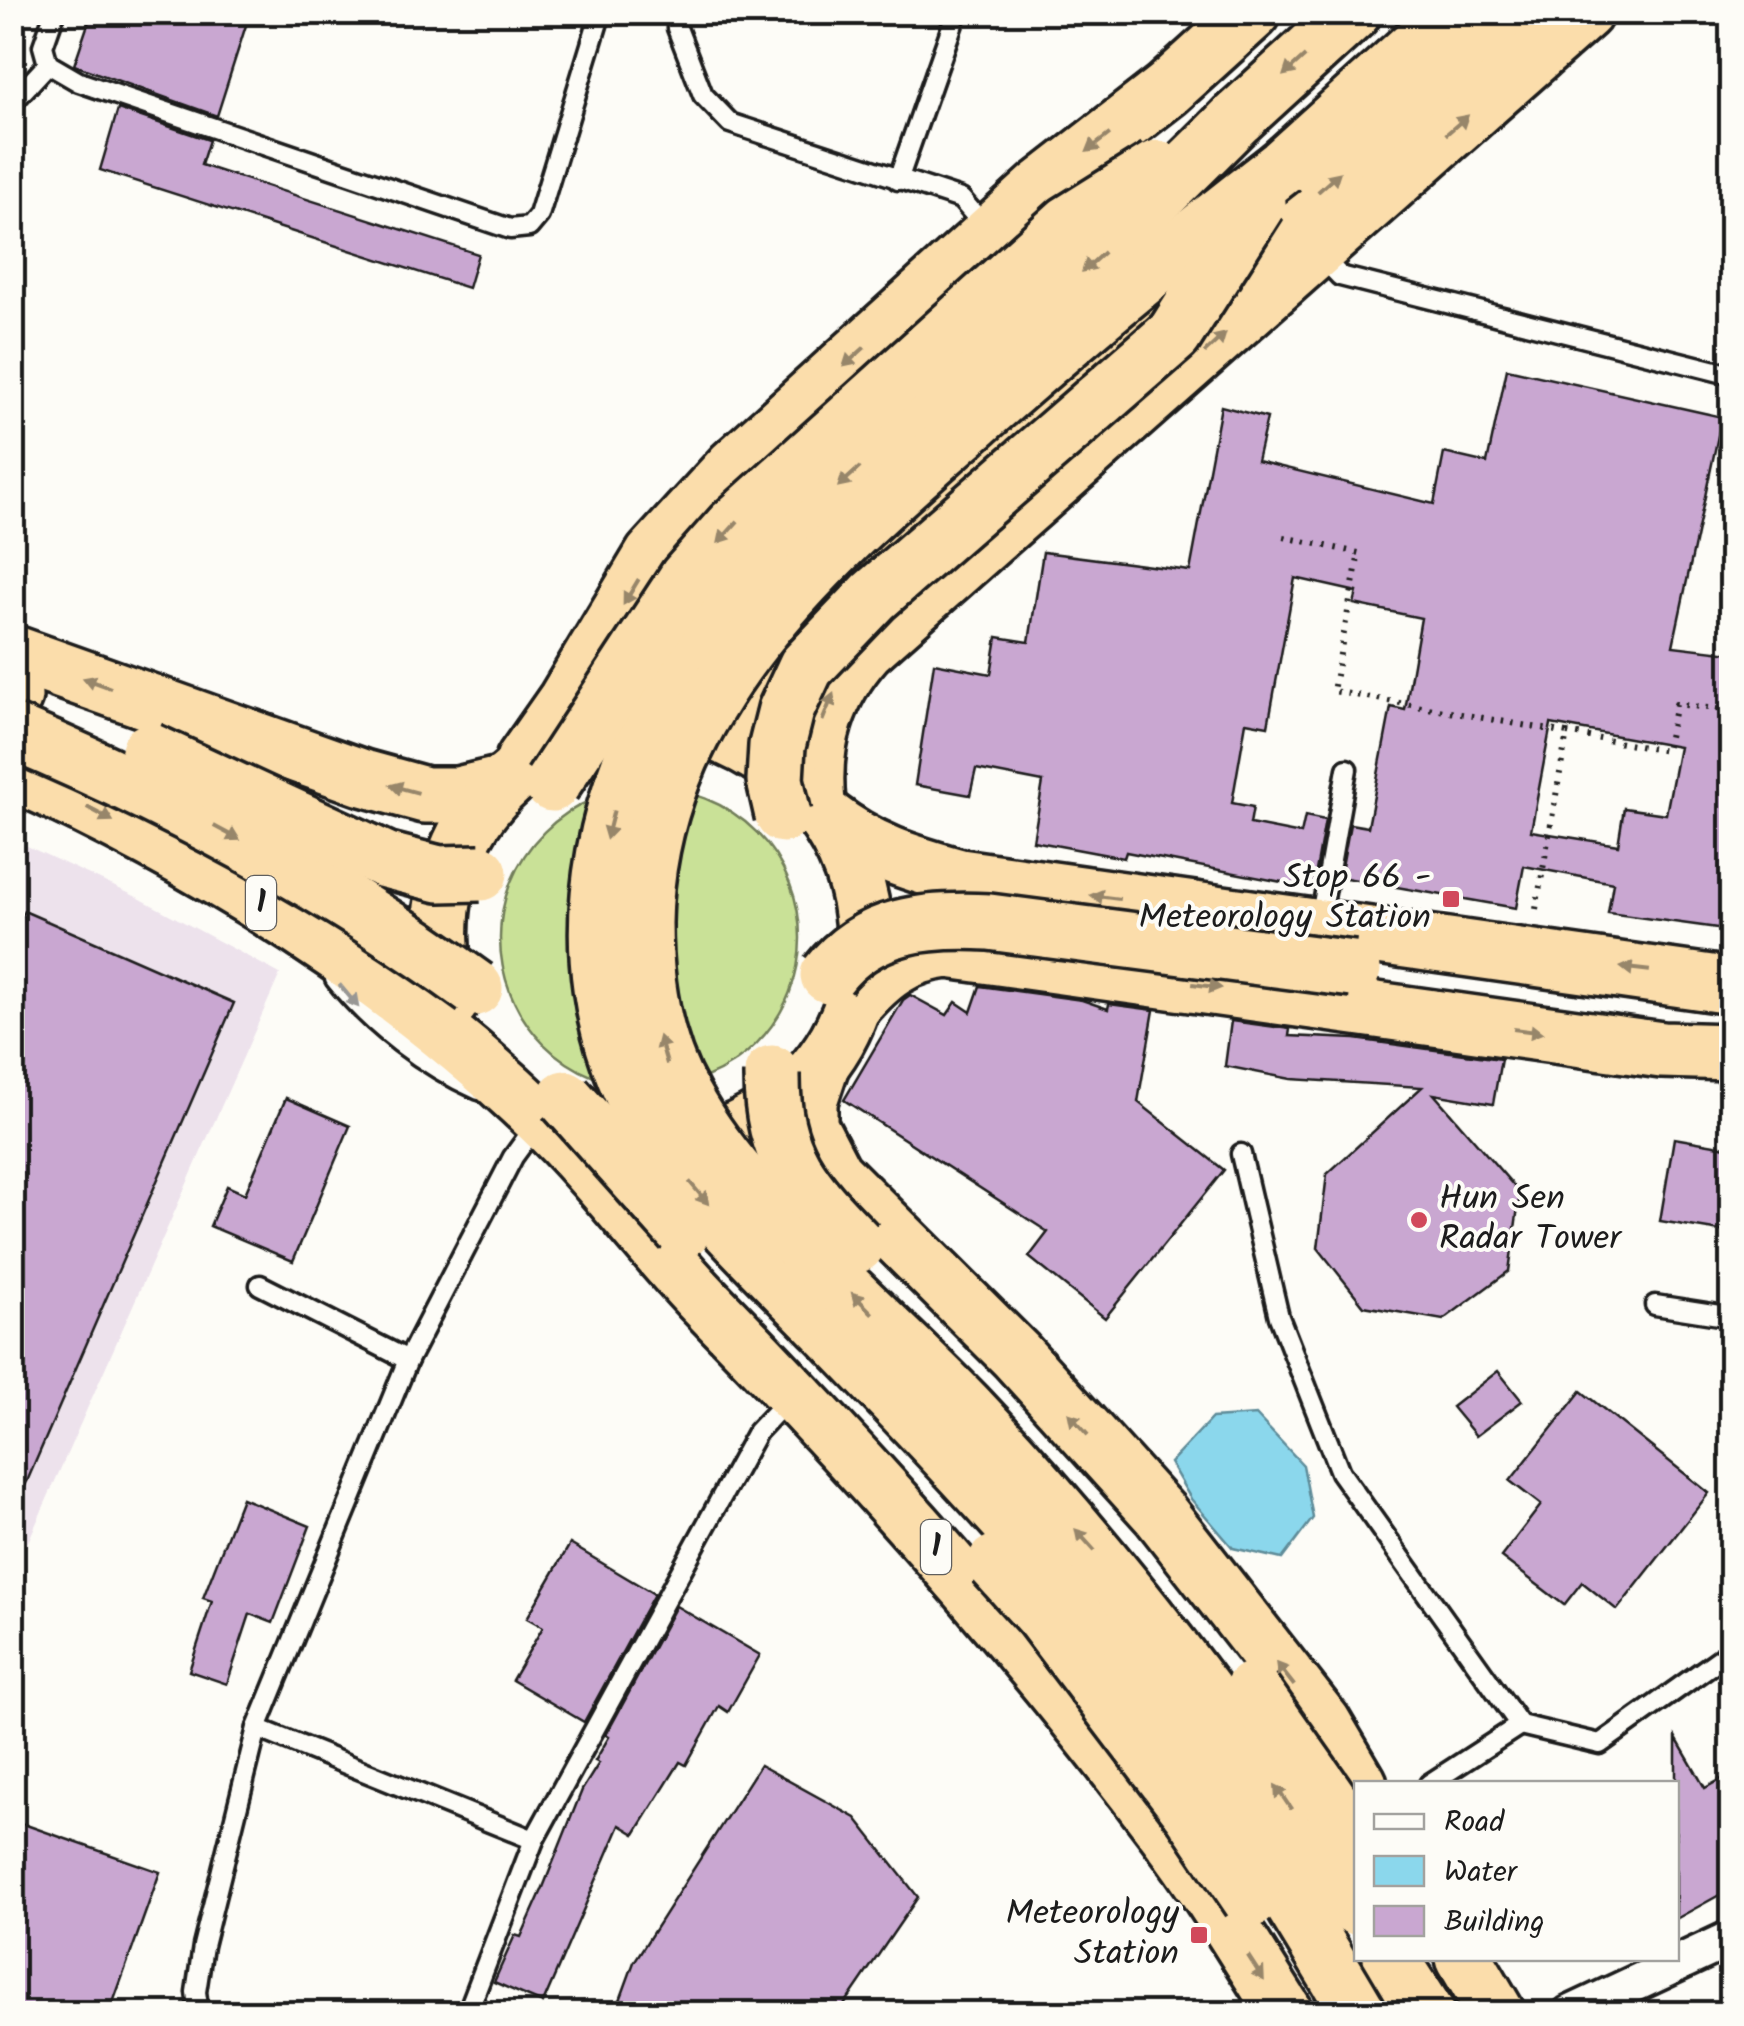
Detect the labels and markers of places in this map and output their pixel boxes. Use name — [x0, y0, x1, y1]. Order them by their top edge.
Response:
place label: Stop 66 - Meteorology Station — [1139, 851, 1431, 947]
marker: Stop 66 - Meteorology Station — [1440, 888, 1462, 910]
place label: Hun Sen Radar Tower — [1439, 1172, 1623, 1268]
marker: Hun Sen Radar Tower — [1408, 1209, 1430, 1231]
place label: Meteorology Station — [1006, 1887, 1180, 1983]
marker: Meteorology Station — [1188, 1924, 1210, 1946]

